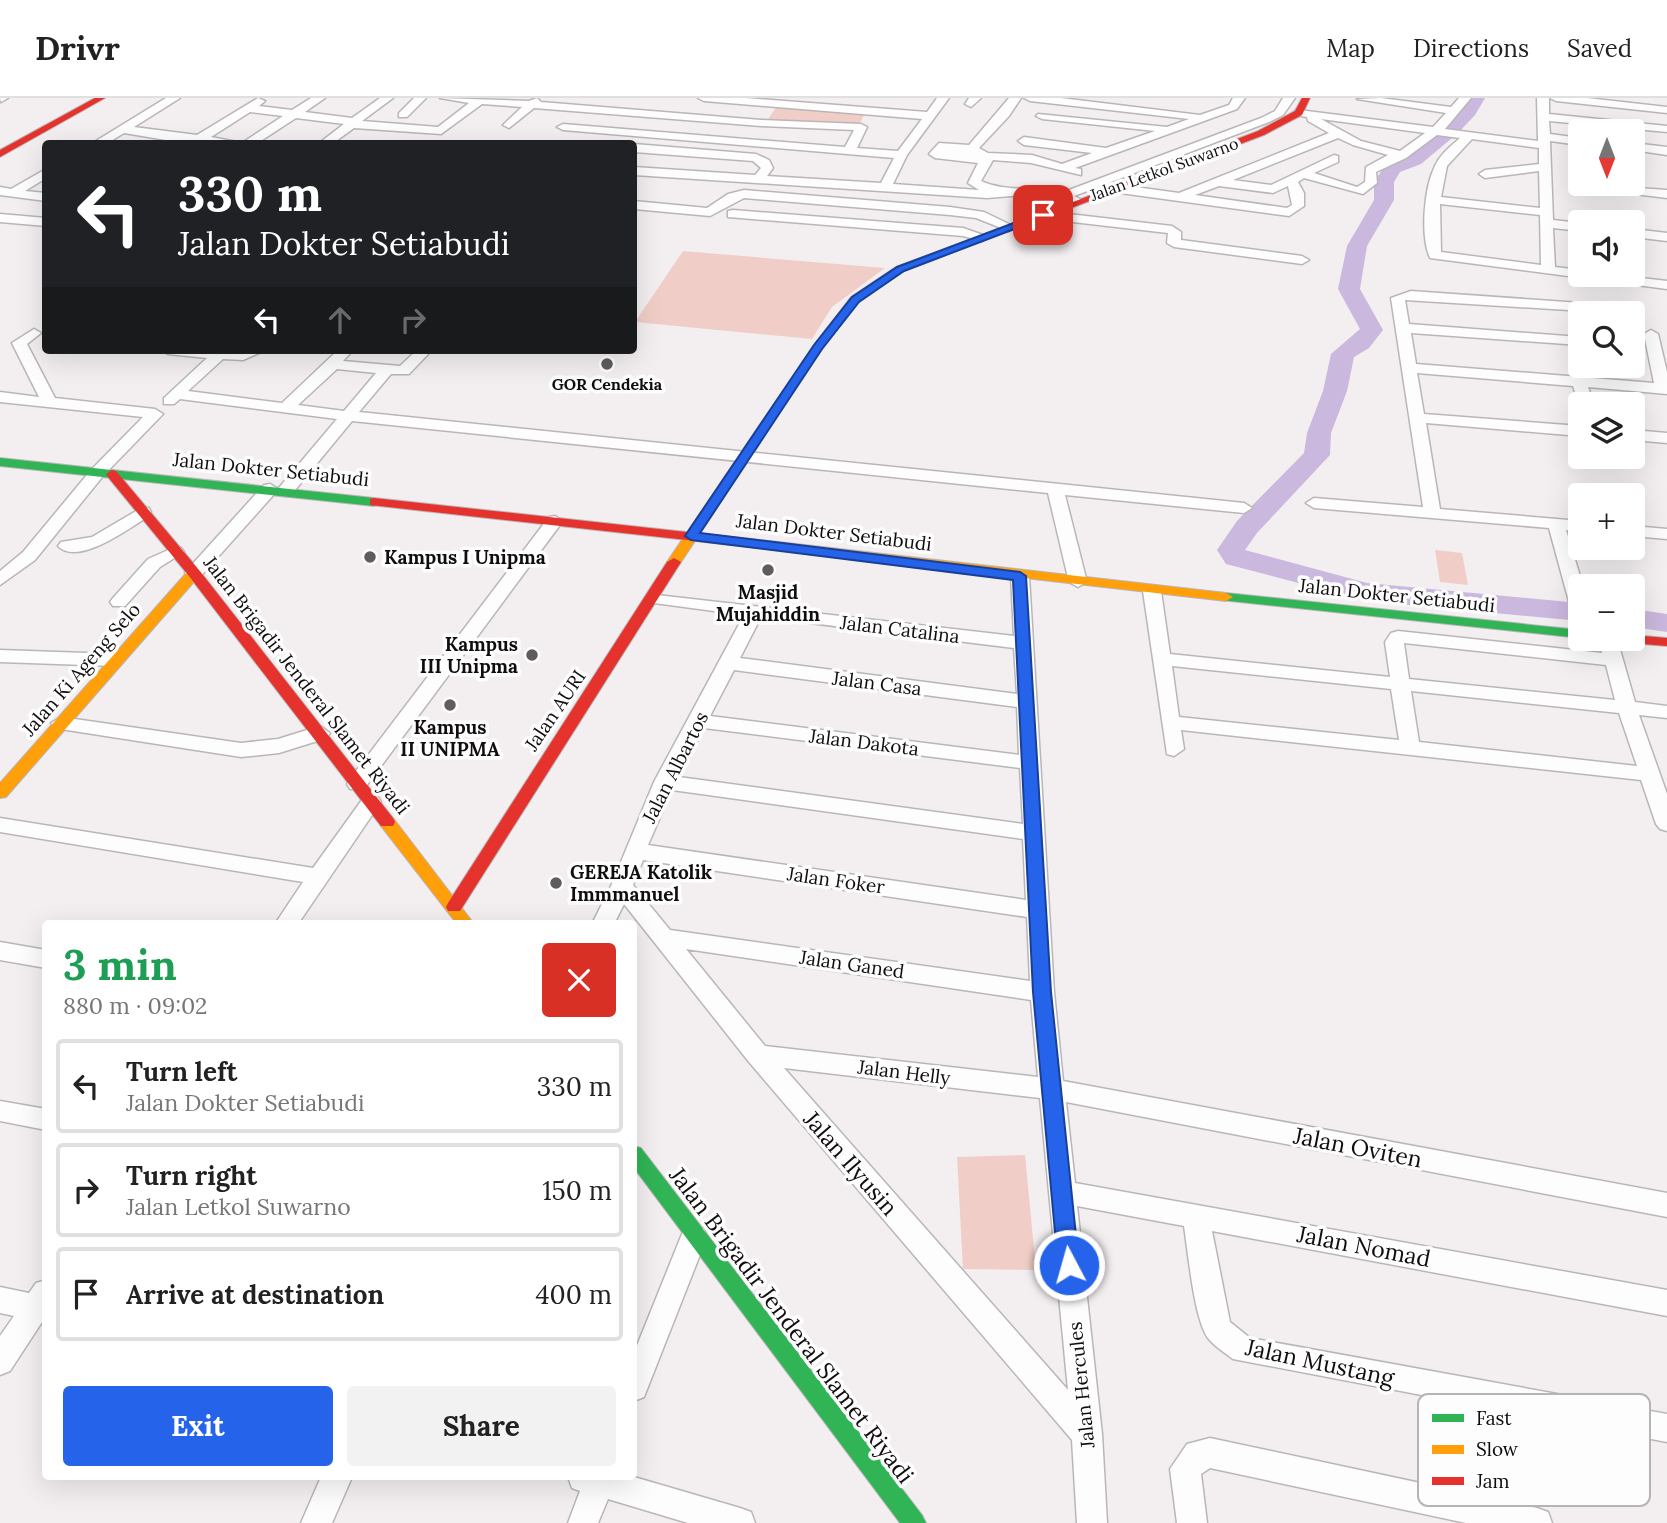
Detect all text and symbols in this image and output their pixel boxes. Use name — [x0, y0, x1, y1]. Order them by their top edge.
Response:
text: Drivr — [35, 27, 120, 69]
text: Map — [1326, 33, 1375, 64]
text: Directions — [1413, 33, 1529, 64]
text: Saved — [1567, 33, 1632, 64]
north arrow — [1568, 119, 1645, 196]
map controls — [1568, 119, 1645, 651]
street label: Jalan Letkol Suwarno — [1086, 133, 1241, 205]
text: 330 m — [178, 162, 322, 224]
icon: left — [63, 168, 154, 259]
pin — [1013, 185, 1073, 245]
icon: arrive — [1024, 196, 1062, 234]
button: sound — [1568, 210, 1645, 287]
text: Jalan Dokter Setiabudi — [178, 223, 510, 264]
icon: left — [248, 301, 286, 339]
icon: ahead — [321, 301, 359, 339]
icon: right — [394, 301, 432, 339]
button: search — [1568, 301, 1645, 378]
marker: GOR Cendekia — [599, 356, 615, 372]
place label: GOR Cendekia — [552, 374, 663, 394]
button: layers — [1568, 392, 1645, 469]
street label: Jalan Dokter Setiabudi — [171, 447, 370, 491]
button: + — [1568, 483, 1645, 560]
street label: Jalan Dokter Setiabudi — [734, 508, 933, 556]
place label: Kampus I Unipma — [384, 545, 546, 569]
marker: Kampus I Unipma — [362, 549, 378, 565]
street label: Jalan Brigadir Jenderal Slamet Riyadi — [198, 550, 415, 819]
marker: Masjid Mujahiddin — [760, 562, 776, 578]
street label: Jalan Dokter Setiabudi — [1297, 573, 1496, 617]
button: − — [1568, 574, 1645, 651]
place label: Masjid Mujahiddin — [716, 580, 820, 626]
street label: Jalan Ki Ageng Selo — [16, 598, 145, 741]
street label: Jalan Catalina — [838, 610, 961, 648]
place label: Kampus III Unipma — [420, 632, 518, 678]
marker: Kampus III Unipma — [524, 647, 540, 663]
street label: Jalan AURI — [519, 665, 591, 756]
street label: Jalan Casa — [830, 665, 923, 700]
marker: Kampus II UNIPMA — [442, 697, 458, 713]
street label: Jalan Albartos — [636, 707, 713, 828]
place label: Kampus II UNIPMA — [400, 715, 500, 761]
street label: Jalan Dakota — [807, 723, 920, 761]
place label: GEREJA Katolik Immmanuel — [570, 860, 712, 906]
street label: Jalan Foker — [785, 861, 887, 899]
marker: GEREJA Katolik Immmanuel — [548, 875, 564, 891]
text: 3 min — [63, 938, 177, 992]
button: close — [542, 943, 616, 1017]
street label: Jalan Ganed — [797, 945, 906, 983]
text: 880 m · 09:02 — [63, 991, 207, 1020]
street label: Jalan Helly — [855, 1054, 952, 1090]
text: Turn left — [126, 1055, 237, 1088]
icon: left — [67, 1067, 105, 1105]
text: 330 m — [537, 1070, 612, 1103]
text: Jalan Dokter Setiabudi — [126, 1088, 364, 1117]
street label: Jalan Ilyusin — [797, 1104, 904, 1221]
street label: Jalan Oviten — [1290, 1120, 1425, 1174]
text: Turn right — [126, 1159, 257, 1192]
street label: Jalan Brigadir Jenderal Slamet Riyadi — [663, 1160, 920, 1489]
icon: right — [67, 1171, 105, 1209]
text: 150 m — [542, 1174, 612, 1207]
text: Jalan Letkol Suwarno — [126, 1192, 351, 1221]
street label: Jalan Nomad — [1294, 1219, 1433, 1273]
position arrow — [1032, 1228, 1106, 1302]
icon: arrive — [67, 1275, 105, 1313]
text: Arrive at destination — [126, 1278, 384, 1311]
text: 400 m — [536, 1278, 612, 1311]
street label: Jalan Hercules — [1062, 1321, 1100, 1450]
street label: Jalan Mustang — [1242, 1332, 1398, 1392]
button: Exit — [63, 1386, 333, 1466]
button: Share — [347, 1386, 616, 1466]
legend — [1418, 1394, 1650, 1506]
text: Fast — [1476, 1406, 1512, 1430]
text: Slow — [1476, 1437, 1519, 1461]
text: Jam — [1475, 1469, 1510, 1493]

